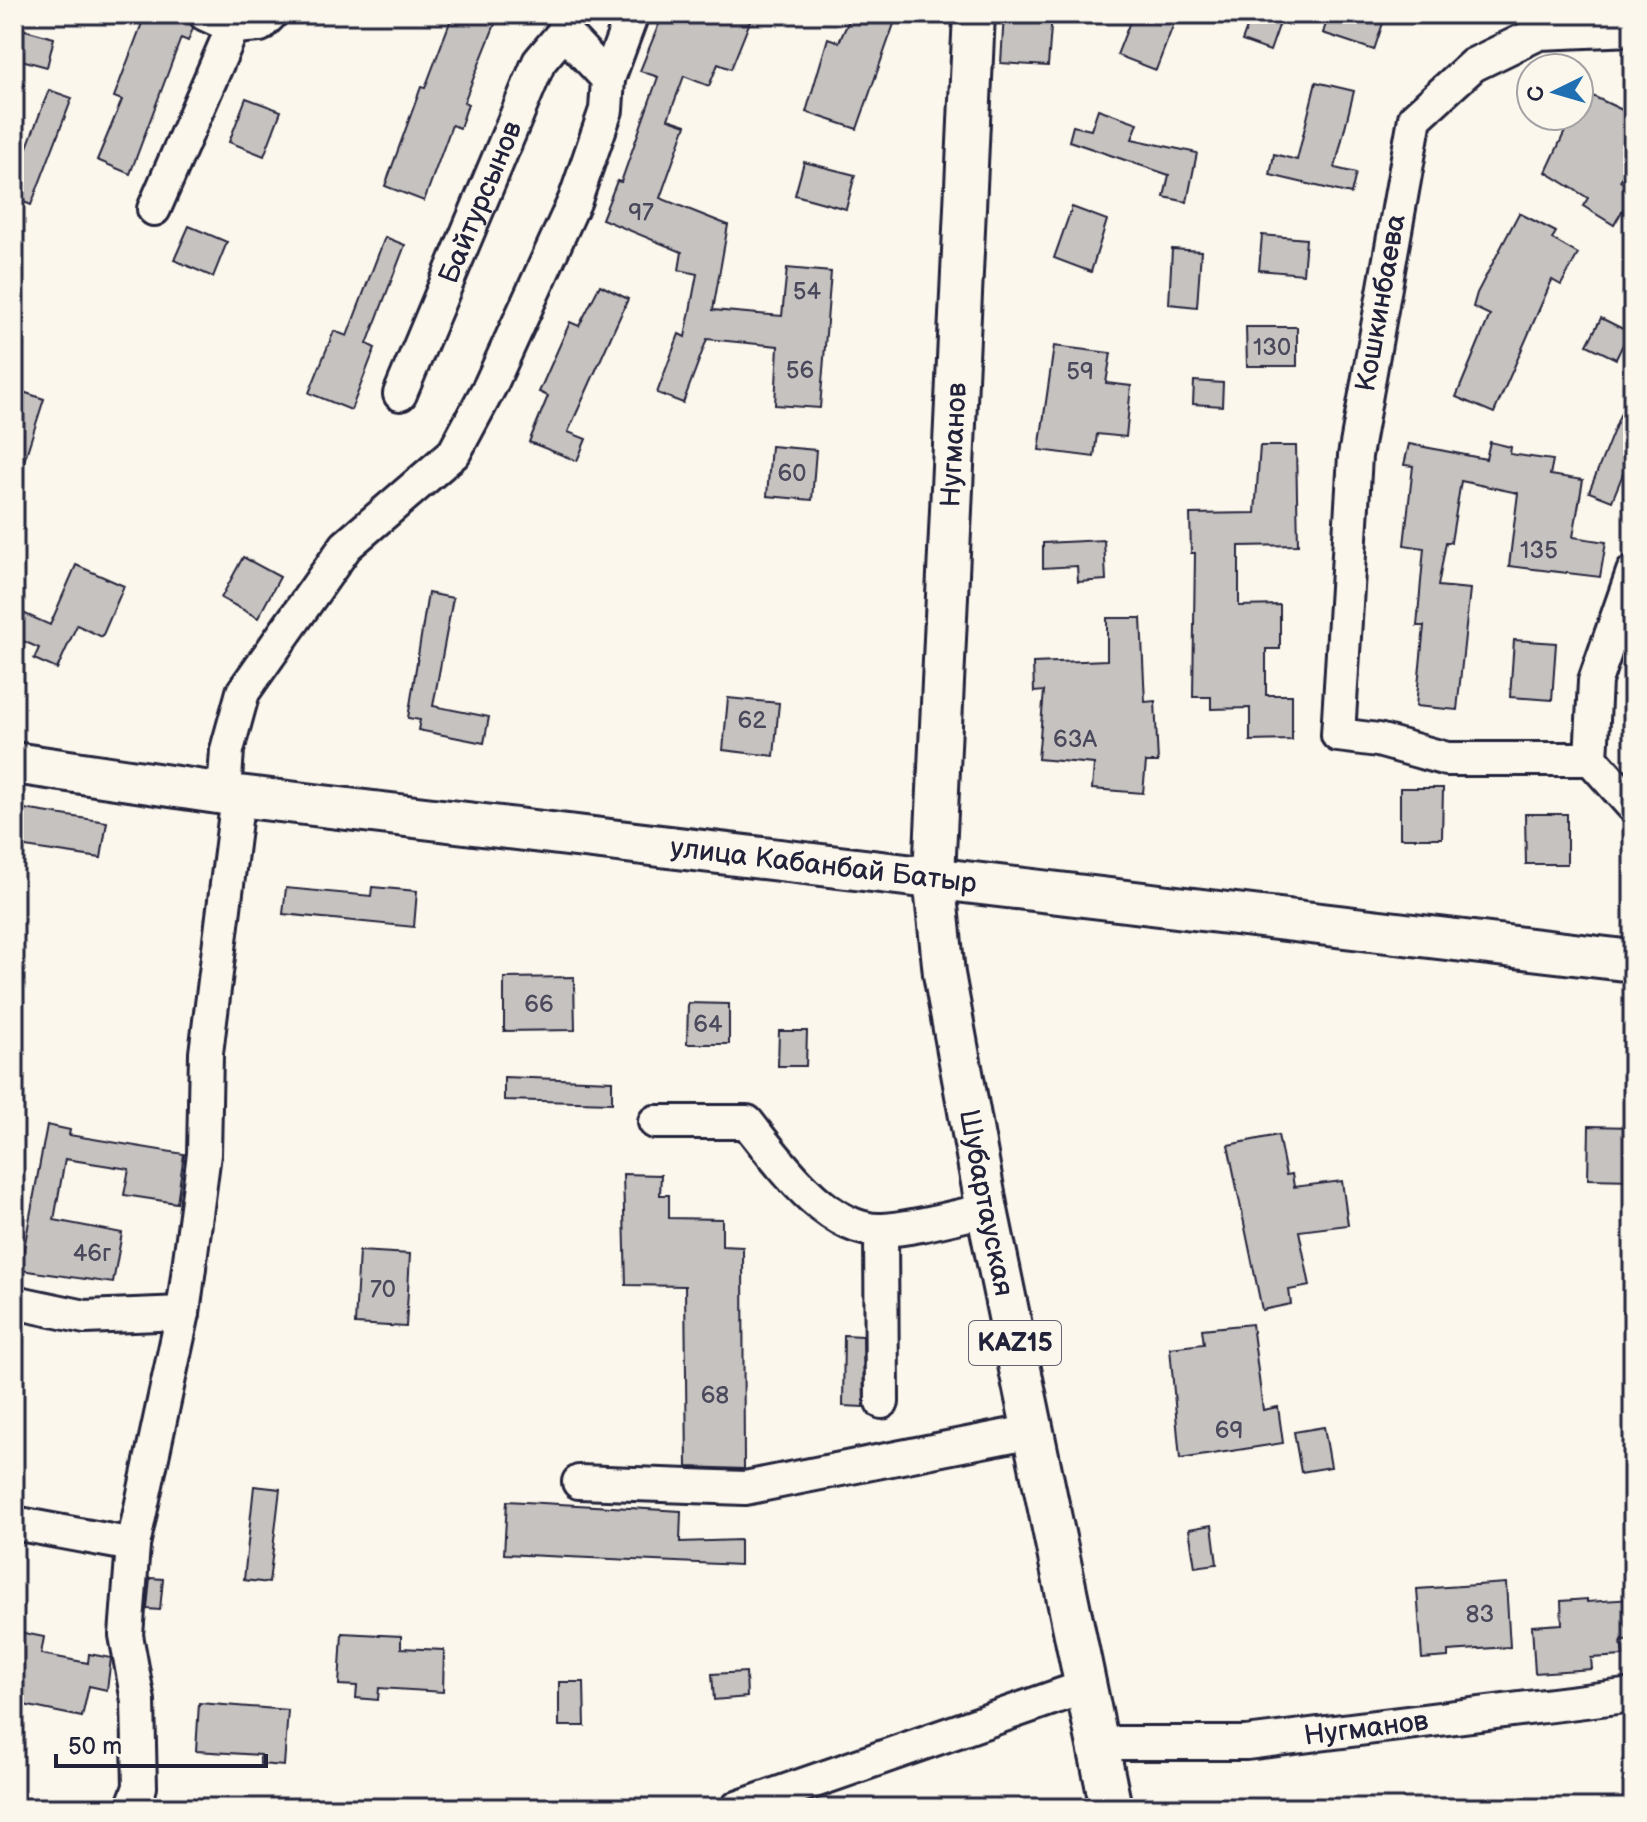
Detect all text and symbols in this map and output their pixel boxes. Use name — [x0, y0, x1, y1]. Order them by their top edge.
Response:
north arrow — [1515, 52, 1595, 132]
text: С — [1522, 85, 1551, 102]
street label: Байтурсынов — [432, 116, 529, 288]
house number: 97 — [628, 198, 654, 227]
street label: Кошкинбаева — [1349, 211, 1413, 394]
house number: 54 — [793, 277, 822, 306]
house number: 130 — [1253, 333, 1291, 362]
house number: 56 — [786, 356, 814, 385]
house number: 59 — [1066, 357, 1094, 386]
street label: Нугманов — [934, 382, 974, 508]
house number: 60 — [778, 459, 806, 488]
house number: 135 — [1520, 536, 1558, 565]
house number: 62 — [738, 706, 766, 735]
house number: 63А — [1053, 725, 1097, 754]
street label: улица Кабанбай Батыр — [669, 831, 979, 900]
house number: 66 — [524, 990, 554, 1019]
house number: 64 — [693, 1010, 723, 1039]
street label: Шубартауская — [952, 1107, 1021, 1299]
house number: 46г — [73, 1239, 111, 1268]
house number: 70 — [370, 1275, 396, 1304]
road number: KAZ15 — [969, 1321, 1061, 1365]
house number: 68 — [701, 1381, 729, 1410]
house number: 69 — [1215, 1416, 1243, 1445]
house number: 83 — [1466, 1600, 1494, 1629]
street label: Нугманов — [1302, 1704, 1430, 1752]
scale bar — [56, 1718, 266, 1768]
text: 50 m — [68, 1732, 122, 1761]

